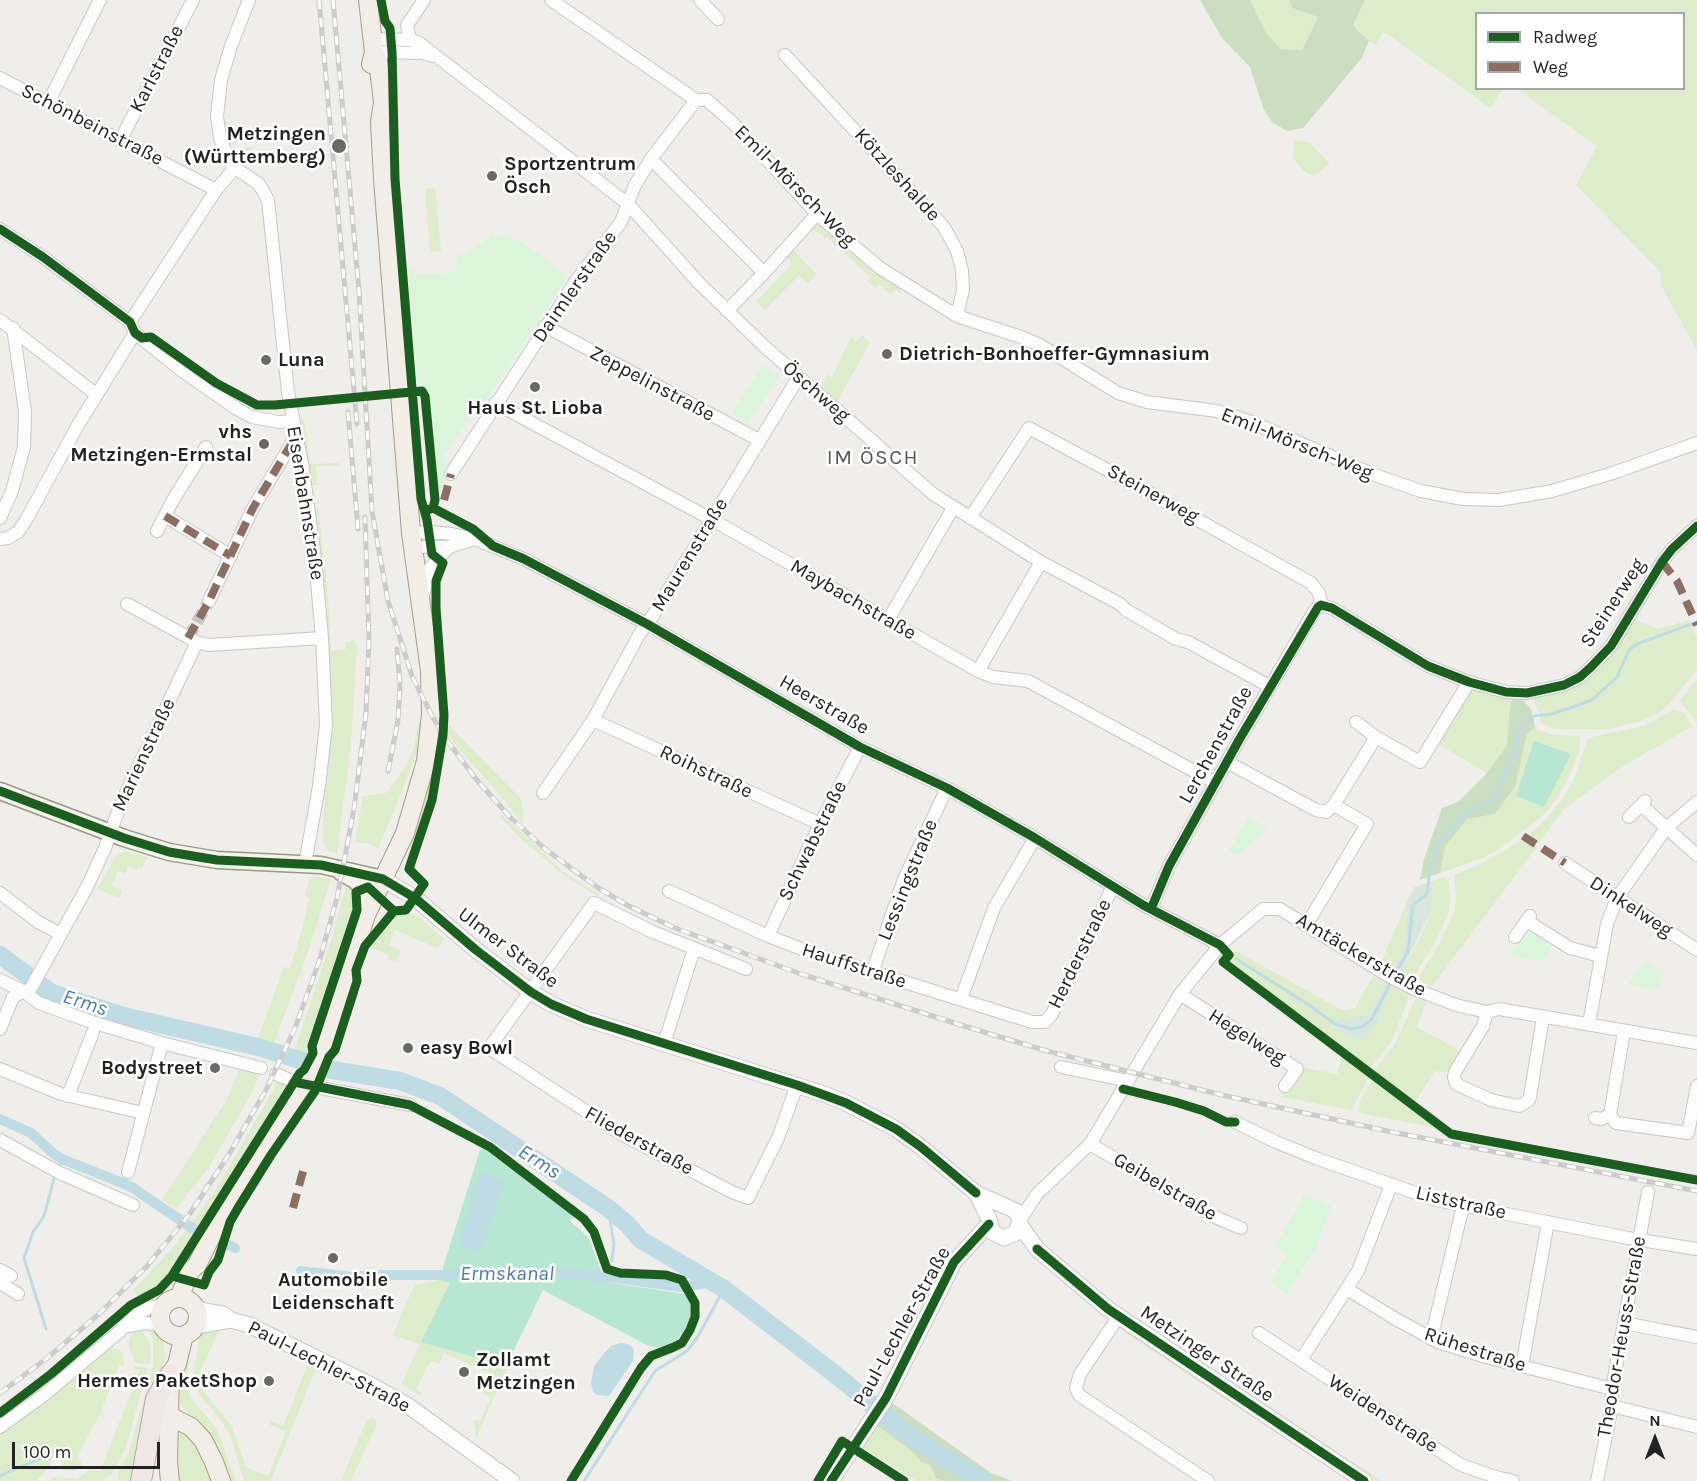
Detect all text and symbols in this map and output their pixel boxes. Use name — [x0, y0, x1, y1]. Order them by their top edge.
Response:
legend — [1475, 12, 1685, 90]
street label: Karlstraße — [125, 21, 189, 117]
text: Radweg — [1533, 26, 1597, 48]
text: Weg — [1533, 56, 1568, 78]
street label: Schönbeinstraße — [17, 79, 167, 171]
street label: Emil-Mörsch-Weg — [729, 120, 861, 252]
place label: Metzingen (Württemberg) — [184, 122, 326, 169]
street label: Kötzleshalde — [849, 123, 945, 227]
marker: Metzingen (Württemberg) — [330, 137, 348, 155]
place label: Sportzentrum Ösch — [504, 152, 636, 199]
marker: Sportzentrum Ösch — [485, 169, 499, 183]
street label: Daimlerstraße — [528, 227, 622, 347]
street label: Zeppelinstraße — [585, 341, 719, 427]
place label: Dietrich-Bonhoeffer-Gymnasium — [899, 342, 1210, 366]
marker: Dietrich-Bonhoeffer-Gymnasium — [880, 347, 894, 361]
place label: Luna — [278, 348, 325, 372]
marker: Luna — [259, 353, 273, 367]
street label: Öschweg — [777, 356, 855, 428]
marker: Haus St. Lioba — [528, 380, 542, 394]
place label: Haus St. Lioba — [467, 396, 603, 420]
street label: Emil-Mörsch-Weg — [1217, 402, 1377, 486]
place label: vhs Metzingen-Ermstal — [70, 420, 252, 467]
street label: Eisenbahnstraße — [281, 424, 329, 582]
marker: vhs Metzingen-Ermstal — [257, 437, 271, 451]
district label: IM ÖSCH — [827, 445, 919, 471]
street label: Steinerweg — [1103, 459, 1203, 529]
street label: Maurenstraße — [647, 494, 733, 616]
street label: Maybachstraße — [786, 554, 920, 646]
street label: Steinerweg — [1575, 554, 1651, 652]
street label: Heerstraße — [775, 670, 873, 740]
street label: Lerchenstraße — [1174, 682, 1258, 808]
street label: Marienstraße — [107, 695, 181, 815]
street label: Roihstraße — [656, 740, 756, 804]
street label: Schwabstraße — [774, 777, 852, 905]
street label: Lessingstraße — [873, 816, 943, 944]
street label: Dinkelweg — [1585, 871, 1677, 943]
street label: Herderstraße — [1043, 895, 1117, 1013]
street label: Ulmer Straße — [453, 902, 563, 994]
street label: Amtäckerstraße — [1292, 908, 1430, 1002]
street label: Hauffstraße — [799, 938, 909, 994]
water label: Erms — [60, 984, 110, 1022]
street label: Hegelweg — [1204, 1004, 1290, 1070]
place label: easy Bowl — [420, 1036, 513, 1060]
marker: easy Bowl — [401, 1041, 415, 1055]
place label: Bodystreet — [101, 1056, 203, 1080]
marker: Bodystreet — [208, 1061, 222, 1075]
street label: Fliederstraße — [580, 1101, 698, 1181]
water label: Erms — [513, 1139, 565, 1185]
street label: Geibelstraße — [1109, 1148, 1221, 1226]
street label: Liststraße — [1413, 1181, 1509, 1225]
street label: Theodor-Heuss-Straße — [1592, 1234, 1652, 1440]
street label: Paul-Lechler-Straße — [848, 1243, 956, 1411]
marker: Automobile Leidenschaft — [326, 1251, 340, 1265]
water label: Ermskanal — [460, 1261, 554, 1287]
place label: Automobile Leidenschaft — [272, 1268, 394, 1315]
street label: Metzinger Straße — [1136, 1300, 1278, 1408]
street label: Paul-Lechler-Straße — [244, 1316, 414, 1418]
street label: Rühestraße — [1421, 1322, 1529, 1378]
place label: Zollamt Metzingen — [476, 1348, 576, 1395]
marker: Zollamt Metzingen — [457, 1365, 471, 1379]
place label: Hermes PaketShop — [77, 1369, 257, 1393]
street label: Weidenstraße — [1323, 1369, 1443, 1459]
marker: Hermes PaketShop — [262, 1374, 276, 1388]
north arrow — [1625, 1409, 1685, 1469]
text: N — [1649, 1411, 1661, 1430]
scale bar — [15, 1430, 164, 1468]
text: 100 m — [23, 1441, 71, 1463]

